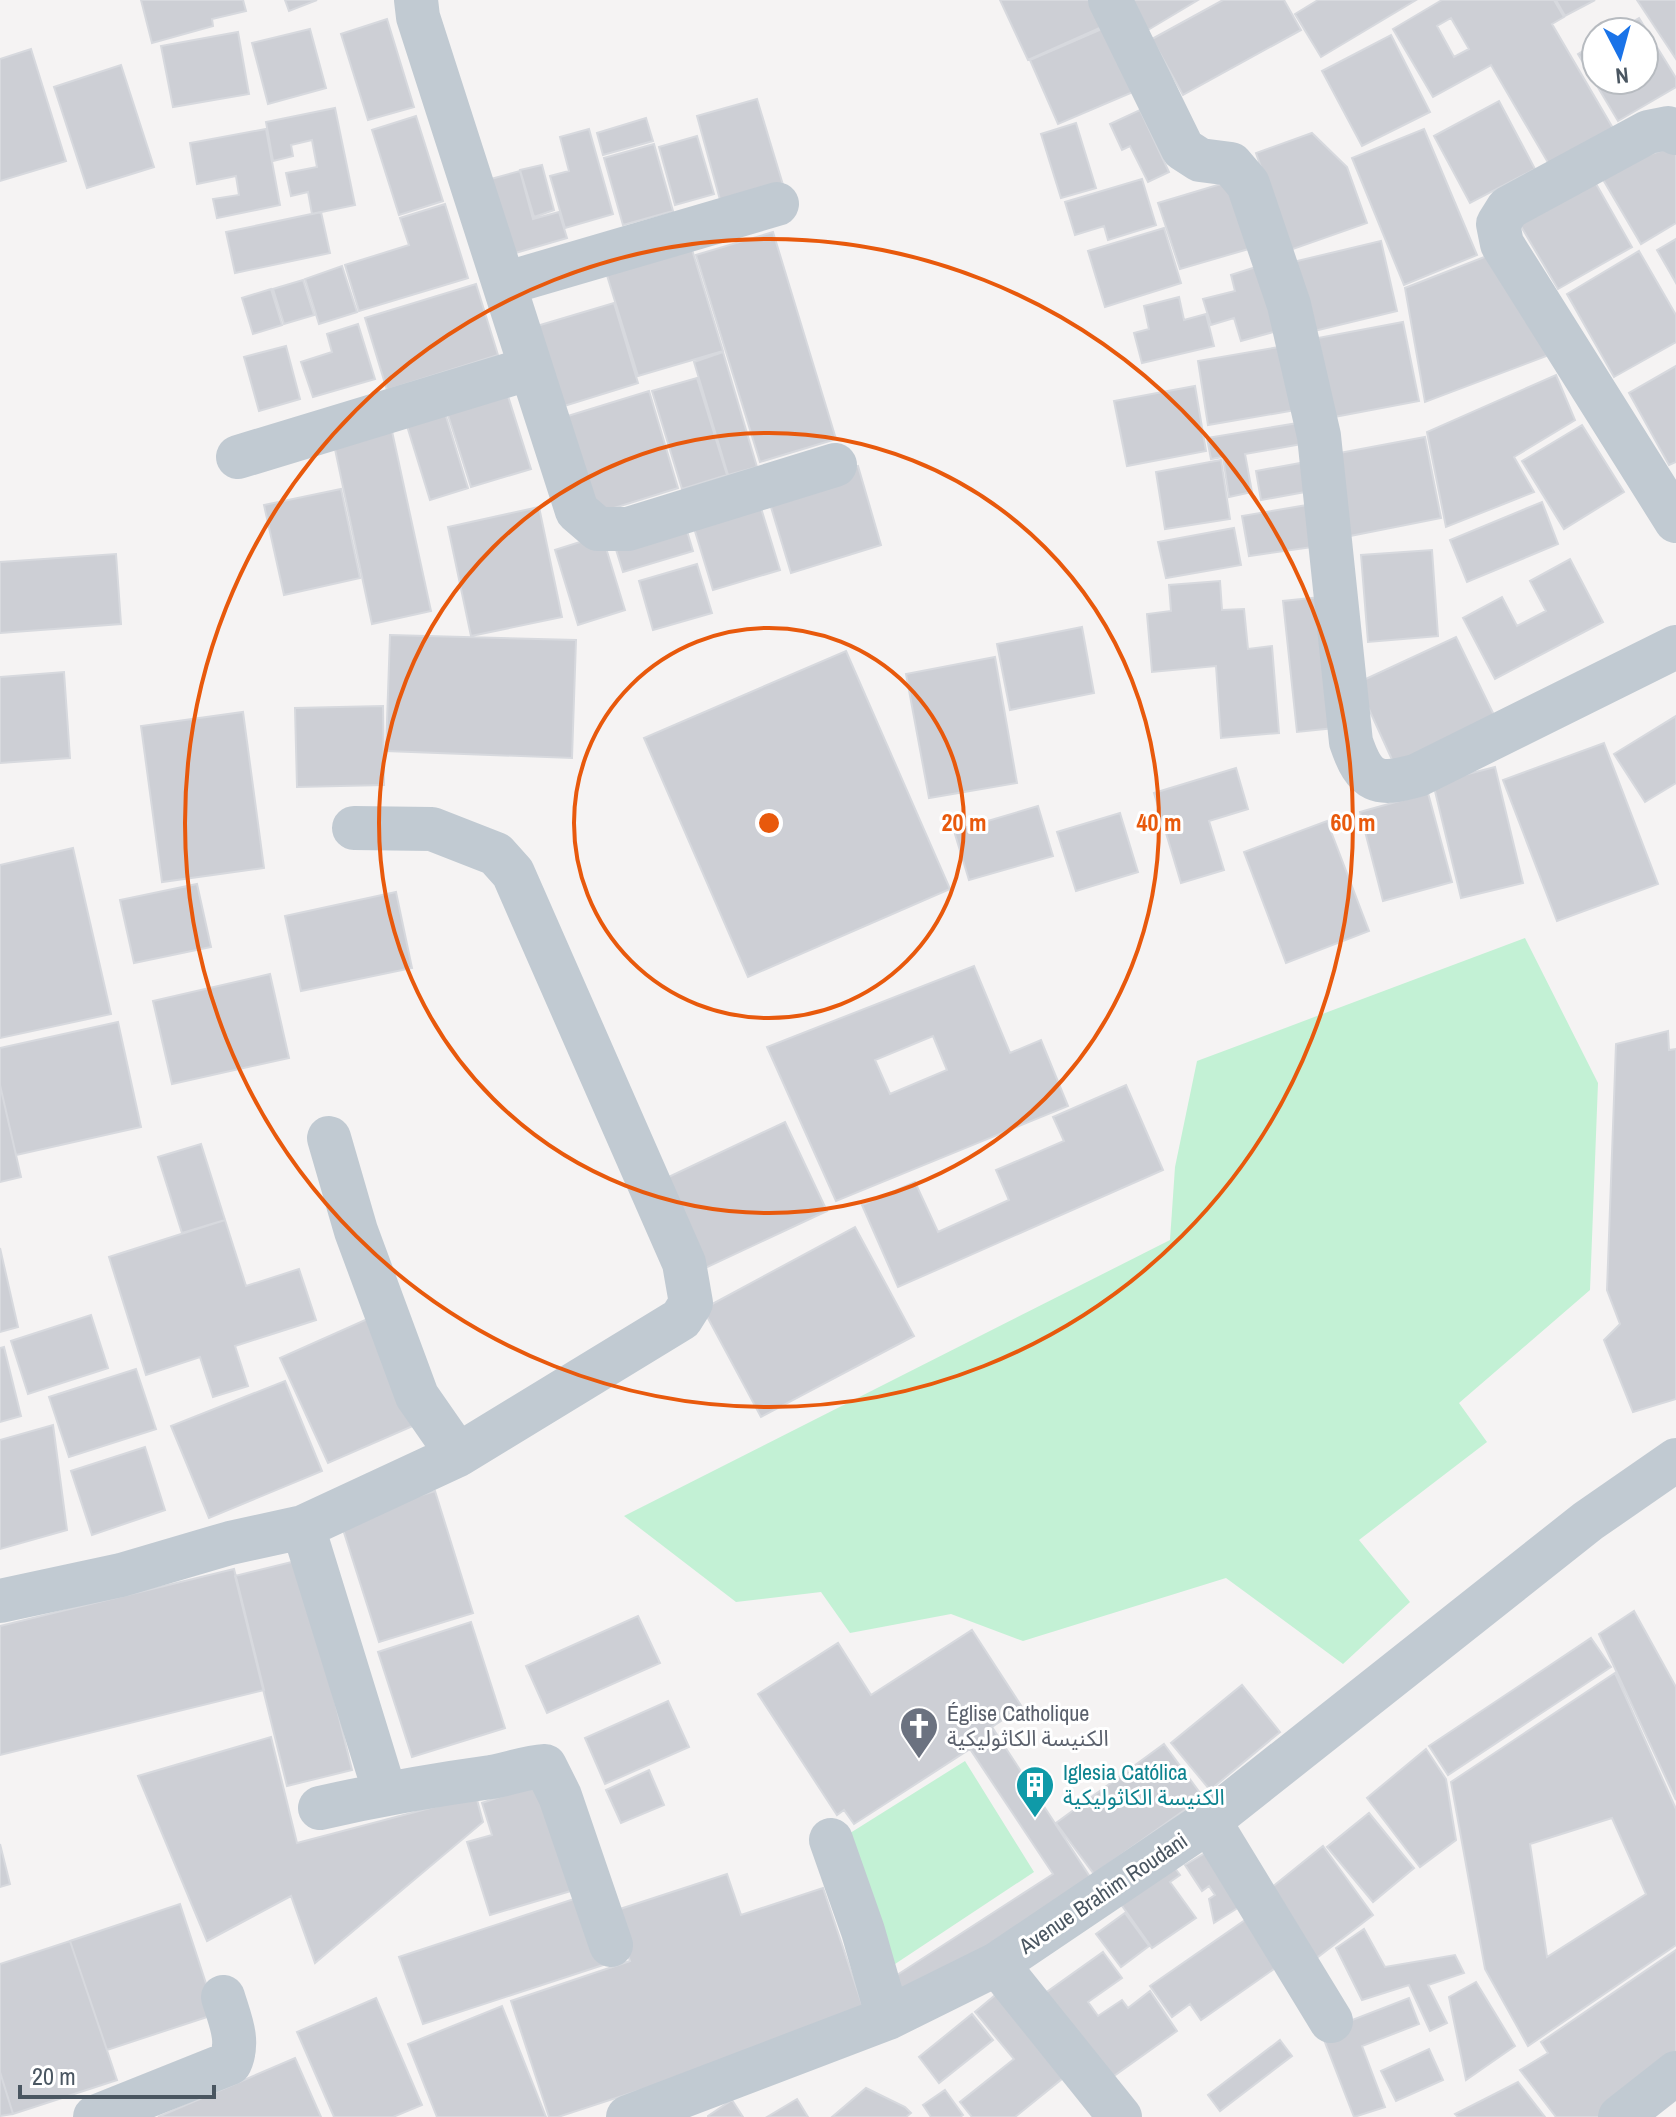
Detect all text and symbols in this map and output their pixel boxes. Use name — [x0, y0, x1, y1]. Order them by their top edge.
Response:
north arrow — [1580, 16, 1660, 96]
text: N — [1614, 60, 1630, 91]
text: 20 m — [942, 806, 986, 838]
text: 40 m — [1137, 806, 1181, 838]
text: 60 m — [1331, 806, 1375, 838]
centre of rings — [755, 809, 783, 837]
place label: Église Catholique الكنيسة الكاثوليكية — [947, 1698, 1109, 1753]
church icon: Église Catholique الكنيسة الكاثوليكية — [898, 1705, 940, 1760]
place label: Iglesia Católica الكنيسة الكاثوليكية — [1063, 1757, 1225, 1812]
building icon: Iglesia Católica الكنيسة الكاثوليكية — [1014, 1764, 1056, 1819]
street label: Avenue Brahim Roudani — [1012, 1825, 1193, 1961]
scale bar — [20, 2049, 214, 2099]
text: 20 m — [32, 2060, 76, 2092]

